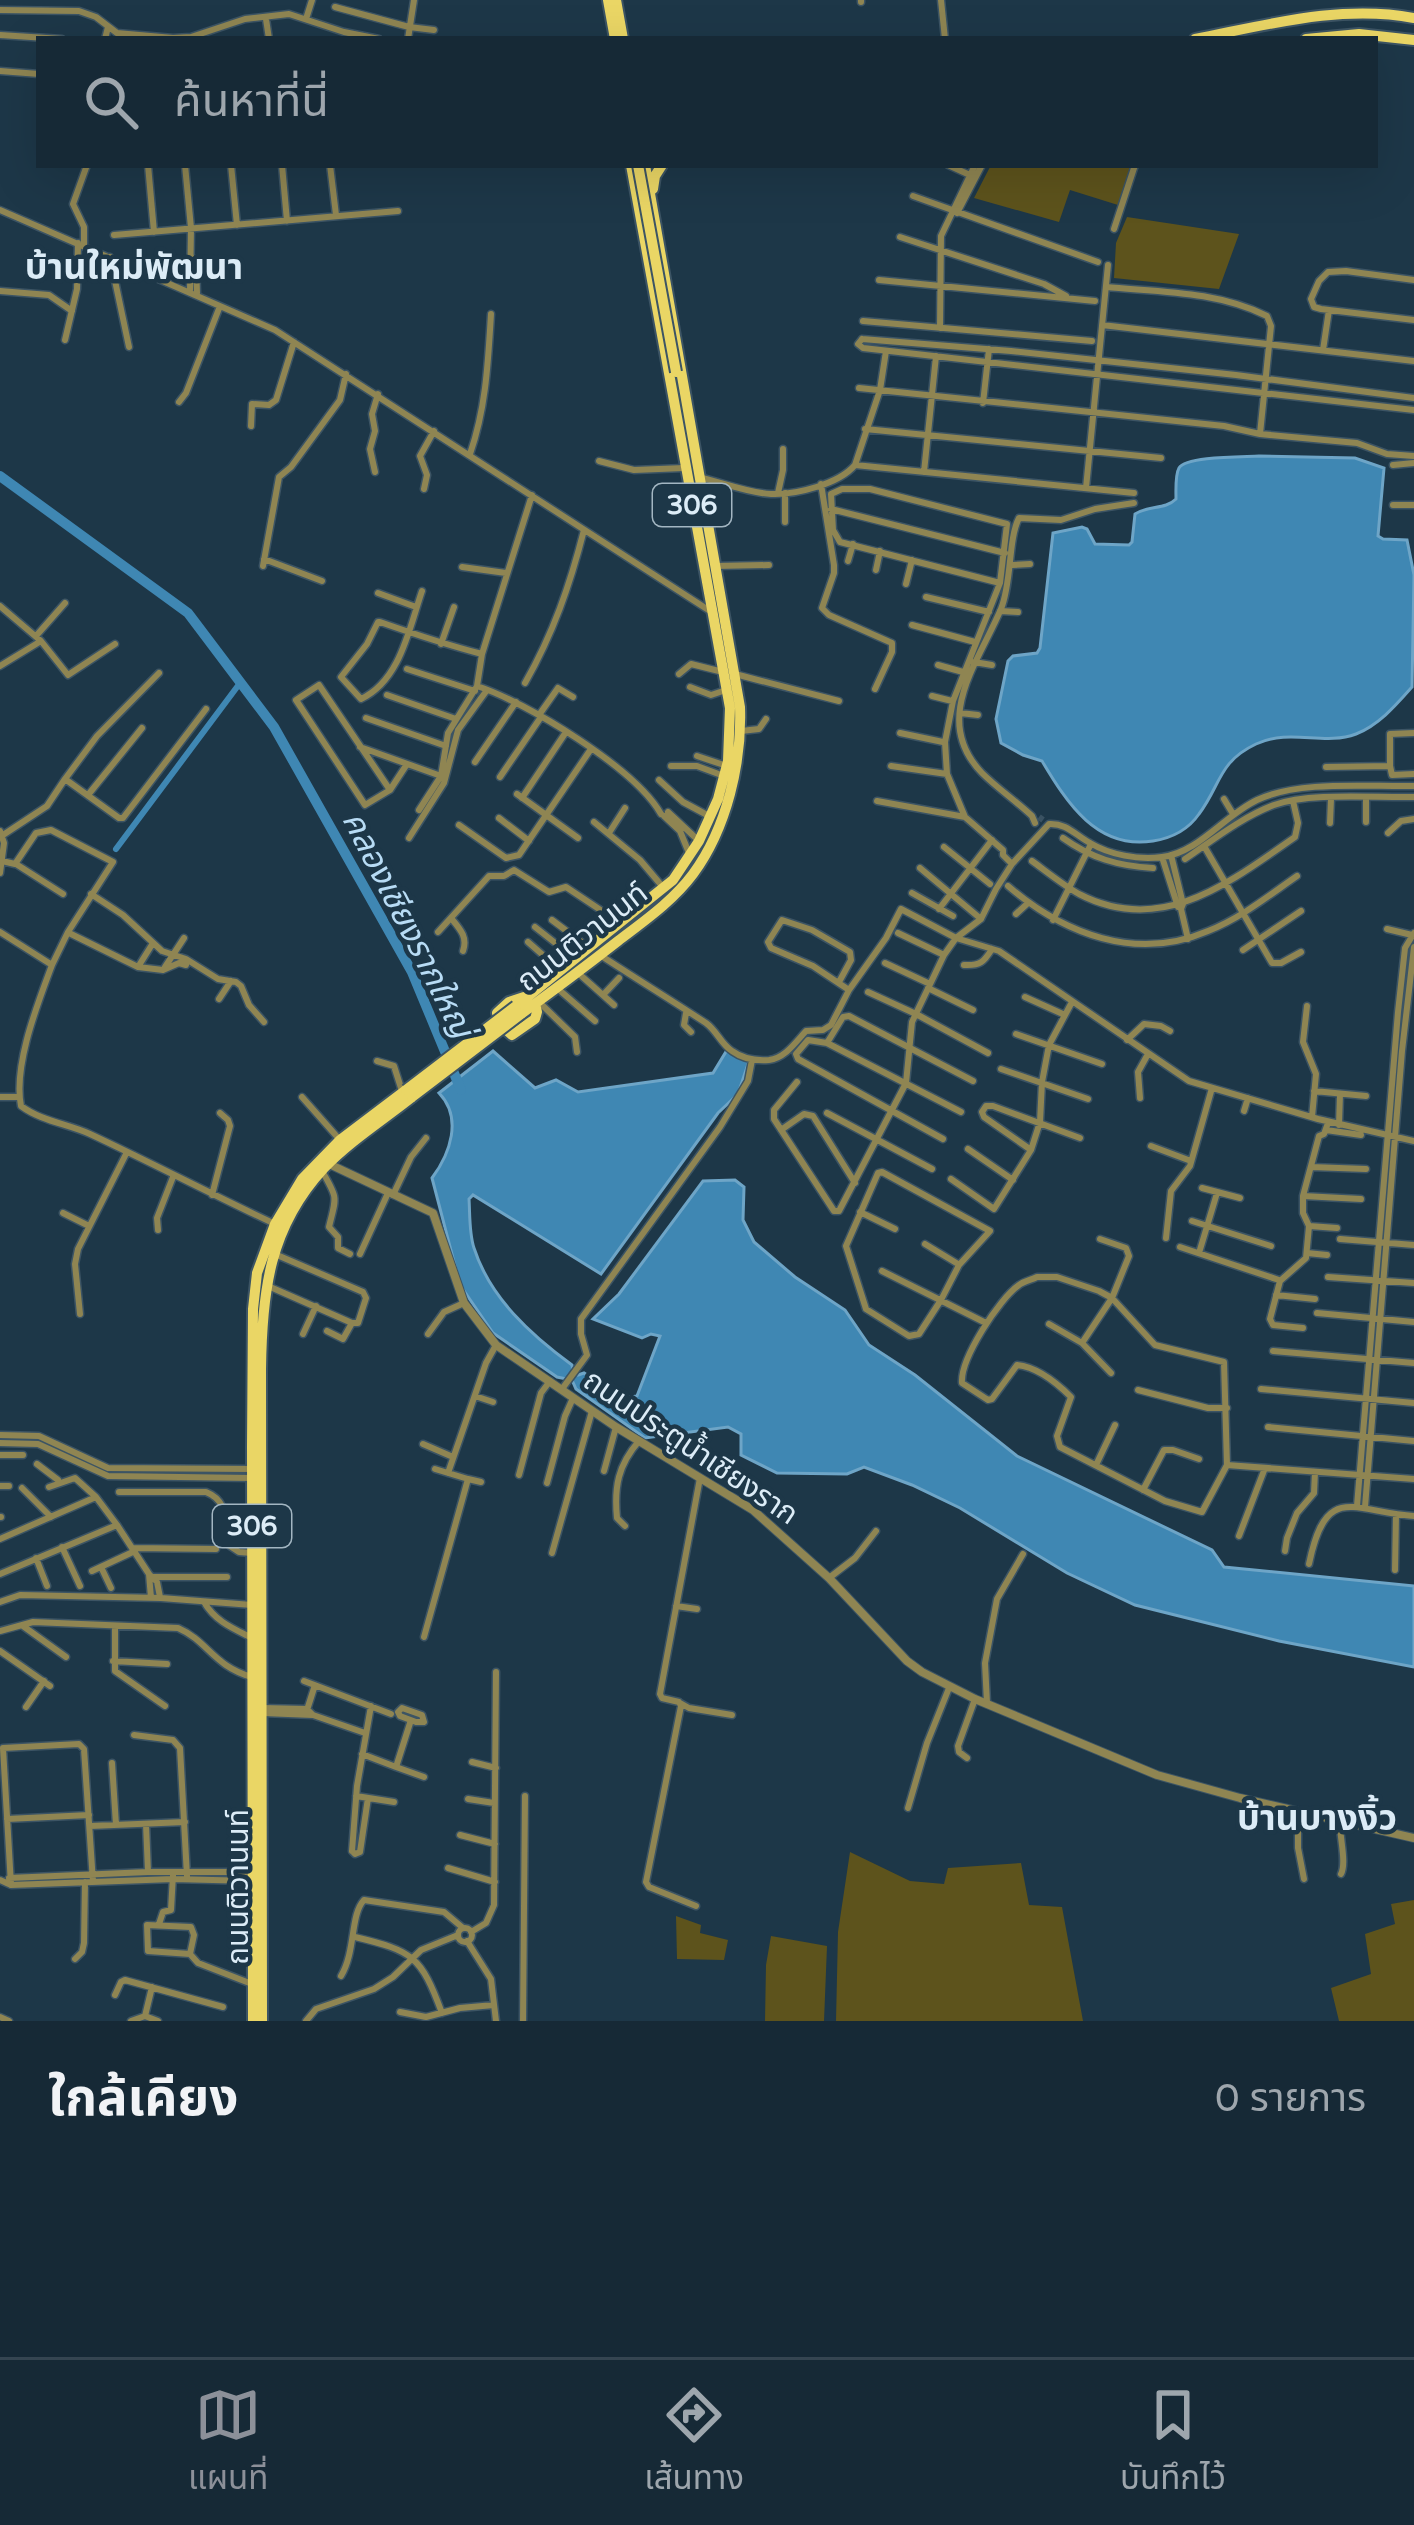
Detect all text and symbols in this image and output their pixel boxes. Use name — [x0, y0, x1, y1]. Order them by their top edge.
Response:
search box — [36, 36, 1378, 168]
icon: search — [78, 69, 144, 135]
text: ค้นหาที่นี่ — [174, 75, 329, 129]
district label: บ้านใหม่พัฒนา — [25, 246, 243, 289]
road number: 306 — [653, 484, 731, 526]
water label: คลองเชียงรากใหญ่ — [334, 805, 484, 1049]
street label: ถนนติวานนท์ — [509, 875, 655, 1000]
street label: ถนนประตูน้ำเชียงราก — [576, 1359, 807, 1533]
road number: 306 — [213, 1505, 291, 1547]
district label: บ้านบางงิ้ว — [1237, 1794, 1397, 1840]
street label: ถนนติวานนท์ — [220, 1809, 257, 1965]
text: ใกล้เคียง — [48, 2068, 238, 2130]
text: 0 รายการ — [1215, 2075, 1366, 2122]
tab: แผนที่ — [188, 2382, 268, 2504]
tab: เส้นทาง — [644, 2382, 744, 2504]
tab: บันทึกไว้ — [1120, 2382, 1226, 2504]

